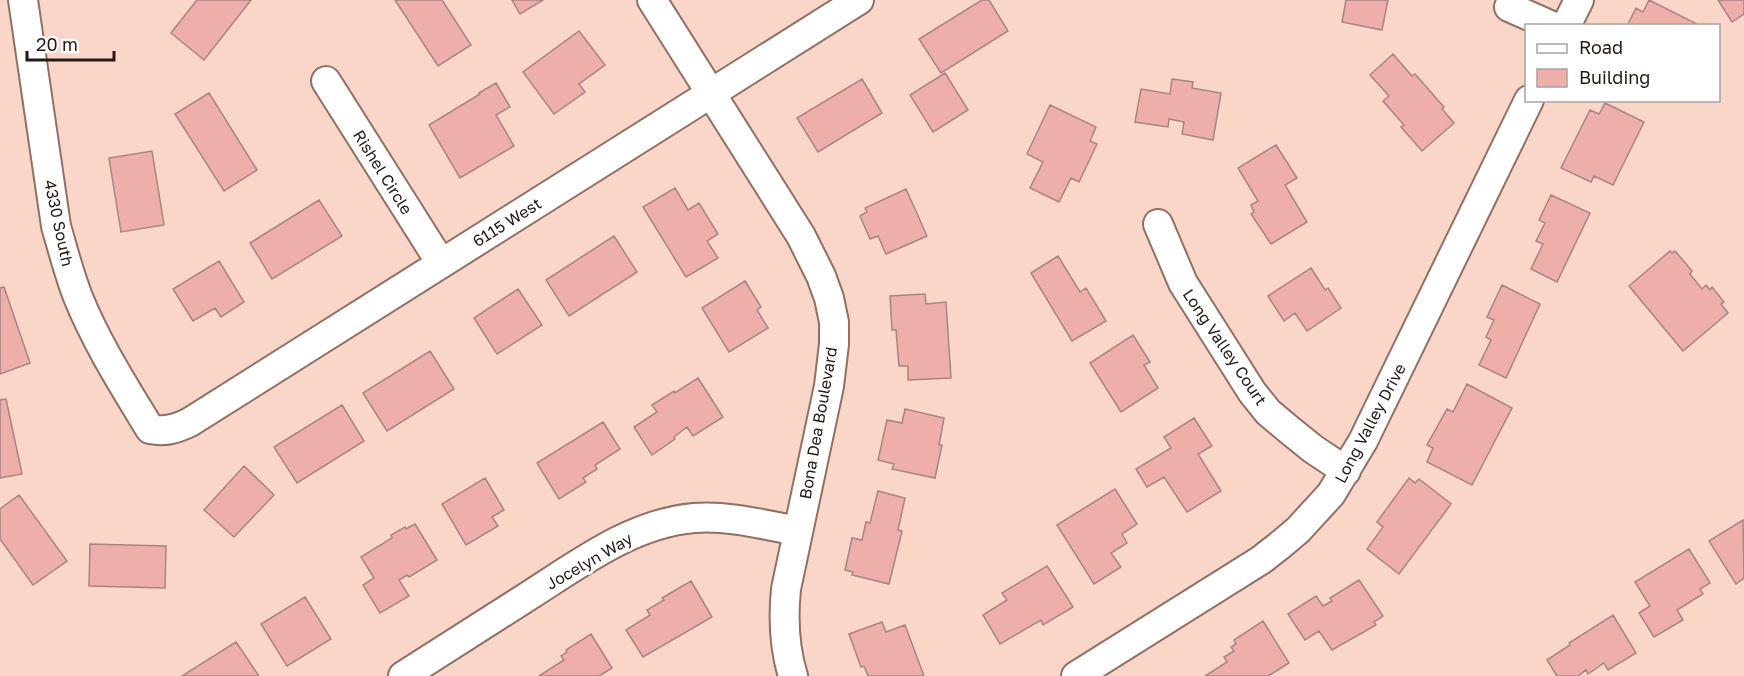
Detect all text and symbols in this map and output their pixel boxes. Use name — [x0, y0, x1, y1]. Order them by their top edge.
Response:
scale bar — [27, 24, 114, 62]
legend — [1525, 24, 1720, 102]
text: 20 m — [36, 33, 78, 55]
text: Road — [1579, 36, 1623, 58]
text: Building — [1579, 66, 1650, 88]
street label: Rishel Circle — [349, 126, 417, 218]
street label: 4330 South — [40, 178, 78, 268]
street label: 6115 West — [469, 193, 545, 251]
street label: Long Valley Court — [1179, 285, 1271, 409]
street label: Bona Dea Boulevard — [795, 345, 841, 501]
street label: Long Valley Drive — [1330, 360, 1410, 486]
street label: Jocelyn Way — [542, 528, 636, 594]

